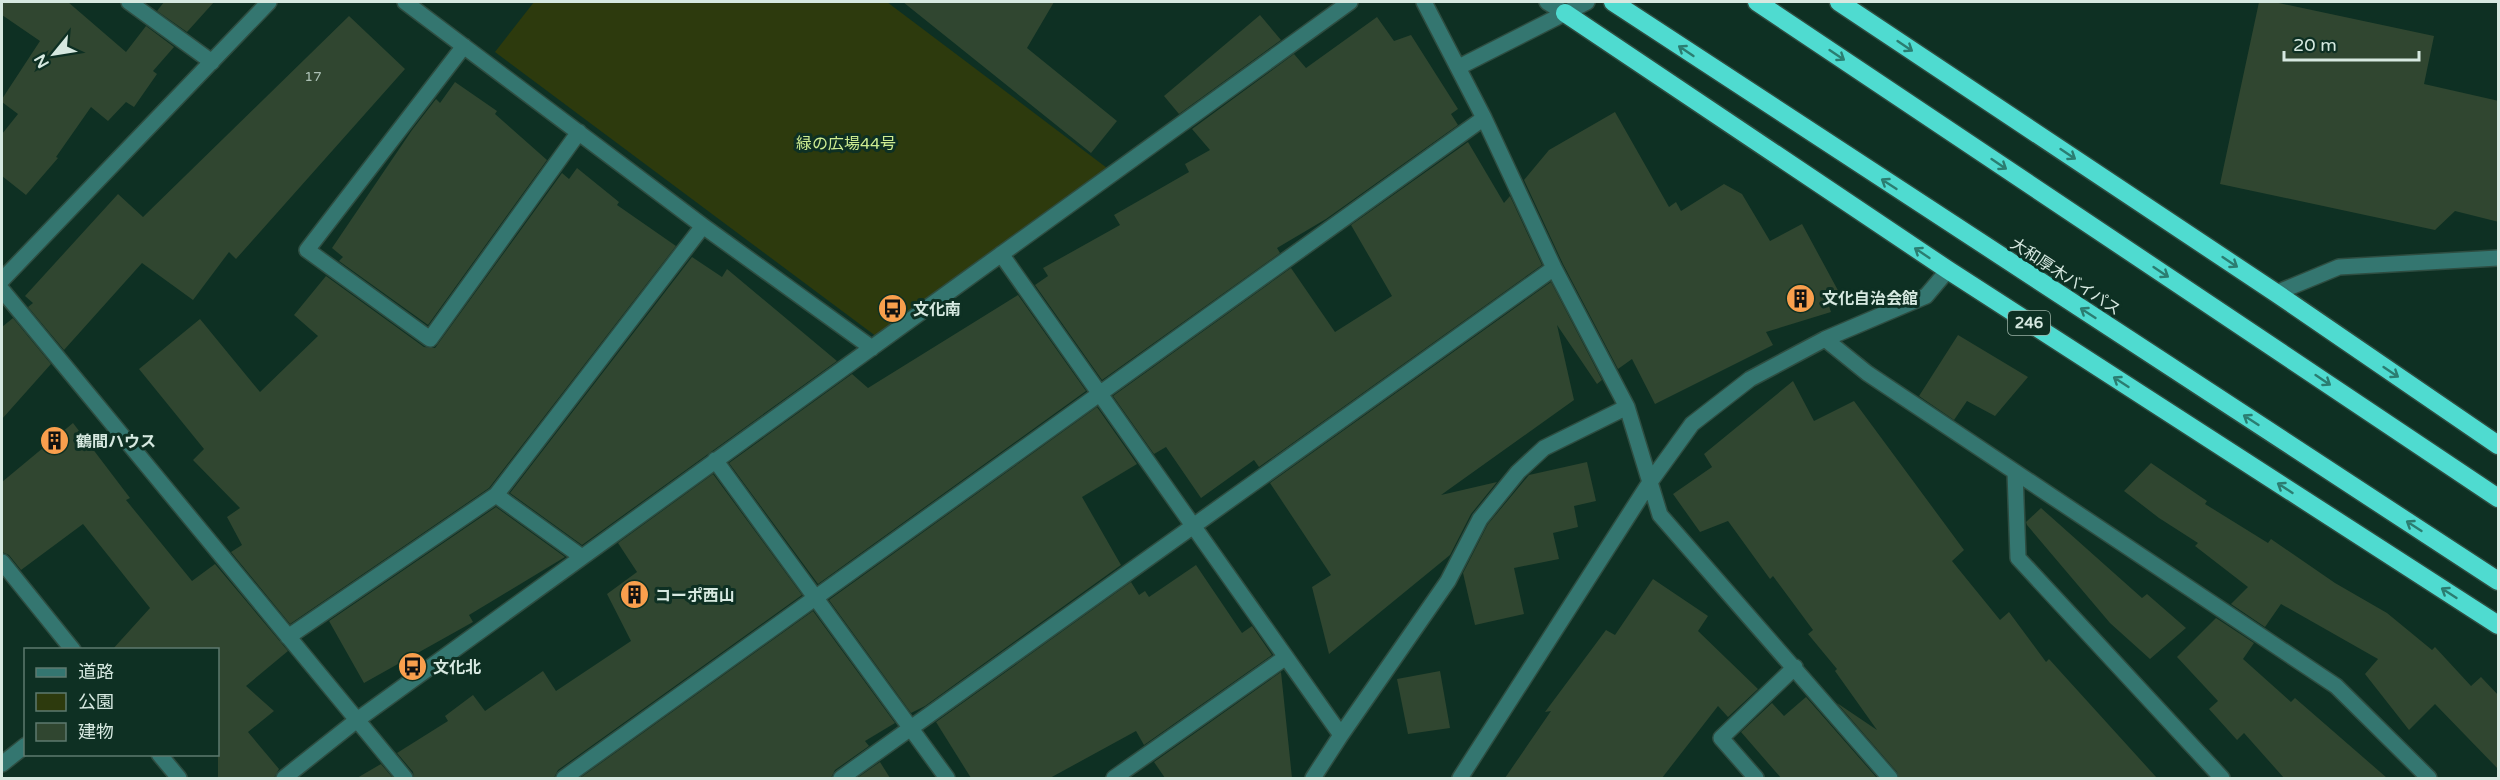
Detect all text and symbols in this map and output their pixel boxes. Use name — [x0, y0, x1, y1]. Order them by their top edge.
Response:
north arrow — [24, 24, 84, 84]
scale bar — [2284, 24, 2419, 62]
text: 20 m — [2293, 34, 2337, 56]
one-way arrow — [1897, 39, 1914, 52]
one-way arrow — [1679, 45, 1695, 57]
one-way arrow — [1829, 49, 1845, 61]
text: N — [30, 50, 54, 72]
house number: 17 — [304, 68, 322, 85]
park label: 緑の広場44号 — [796, 134, 896, 154]
one-way arrow — [2059, 148, 2075, 160]
one-way arrow — [1991, 157, 2008, 170]
one-way arrow — [1881, 177, 1898, 189]
street label: 大和厚木バイパス — [2006, 234, 2124, 320]
one-way arrow — [1915, 247, 1931, 259]
one-way arrow — [2221, 256, 2238, 268]
one-way arrow — [2153, 266, 2169, 278]
building icon: 文化自治会館 — [1785, 282, 1817, 314]
place label: 文化自治会館 — [1822, 289, 1918, 309]
bus stop icon: 文化南 — [876, 293, 908, 325]
place label: 文化南 — [913, 300, 961, 320]
one-way arrow — [2080, 307, 2097, 319]
road number: 246 — [2008, 311, 2050, 335]
one-way arrow — [2382, 366, 2399, 378]
one-way arrow — [2315, 374, 2332, 387]
one-way arrow — [2114, 376, 2130, 388]
one-way arrow — [2243, 414, 2260, 426]
building icon: 鶴間ハウス — [39, 425, 71, 457]
place label: 鶴間ハウス — [76, 432, 156, 452]
one-way arrow — [2277, 481, 2294, 494]
one-way arrow — [2406, 520, 2423, 533]
building icon: コーポ西山 — [618, 579, 650, 611]
place label: コーポ西山 — [655, 586, 735, 606]
one-way arrow — [2441, 587, 2458, 599]
legend — [24, 648, 219, 756]
bus stop icon: 文化北 — [396, 651, 428, 683]
place label: 文化北 — [433, 658, 481, 678]
text: 道路 — [78, 661, 114, 683]
text: 公園 — [78, 691, 114, 713]
text: 建物 — [78, 721, 114, 743]

